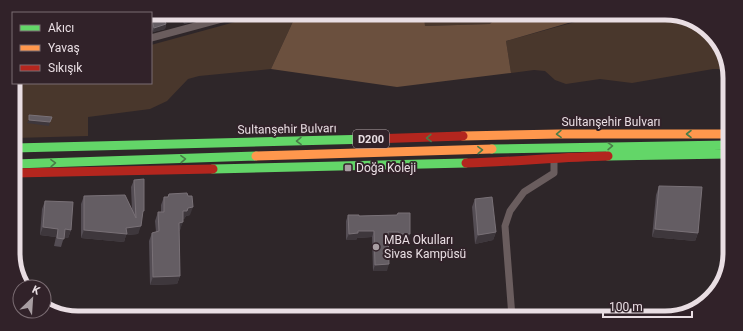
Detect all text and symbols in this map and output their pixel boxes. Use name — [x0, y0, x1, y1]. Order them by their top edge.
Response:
legend — [12, 12, 152, 84]
text: Akıcı — [48, 21, 74, 35]
text: Yavaş — [48, 41, 80, 55]
text: Sıkışık — [48, 61, 83, 75]
street label: Sultanşehir Bulvarı — [561, 115, 661, 129]
street label: Sultanşehir Bulvarı — [237, 121, 337, 137]
road number: D200 — [353, 130, 389, 148]
one-way arrow — [556, 130, 562, 138]
one-way arrow — [686, 130, 692, 138]
one-way arrow — [426, 133, 432, 142]
one-way arrow — [296, 137, 302, 145]
one-way arrow — [607, 142, 613, 151]
one-way arrow — [477, 145, 483, 154]
one-way arrow — [180, 154, 186, 163]
one-way arrow — [50, 158, 56, 167]
place label: Doğa Koleji — [356, 161, 416, 175]
marker: Doğa Koleji — [343, 163, 353, 173]
place label: MBA Okulları Sivas Kampüsü — [384, 233, 466, 261]
marker: MBA Okulları Sivas Kampüsü — [371, 242, 381, 252]
north arrow — [12, 279, 52, 319]
text: K — [30, 283, 43, 298]
scale bar — [603, 293, 692, 319]
text: 100 m — [609, 300, 643, 314]

